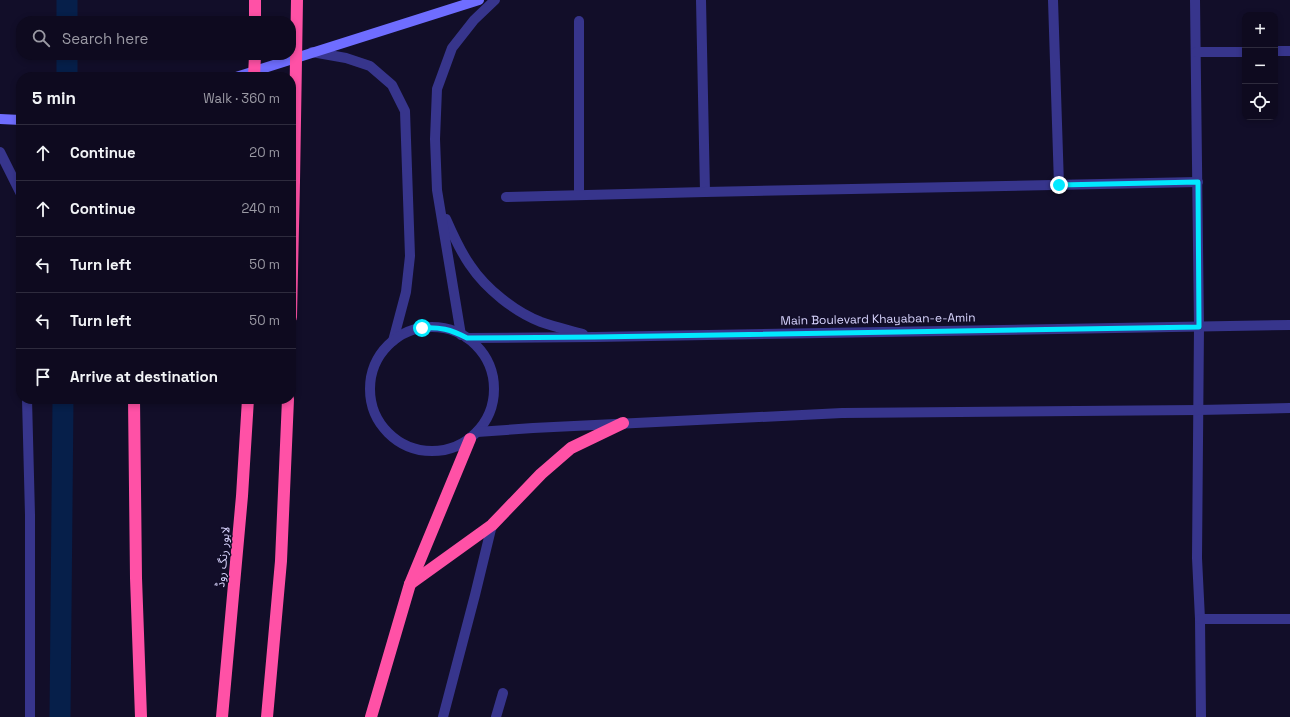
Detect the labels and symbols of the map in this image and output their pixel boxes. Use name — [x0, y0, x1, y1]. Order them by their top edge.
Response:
route end — [1050, 176, 1068, 194]
street label: Main Boulevard Khayaban-e-Amin — [780, 309, 976, 329]
route start — [413, 319, 431, 337]
street label: لاہور رنگ روڈ — [212, 526, 234, 588]

